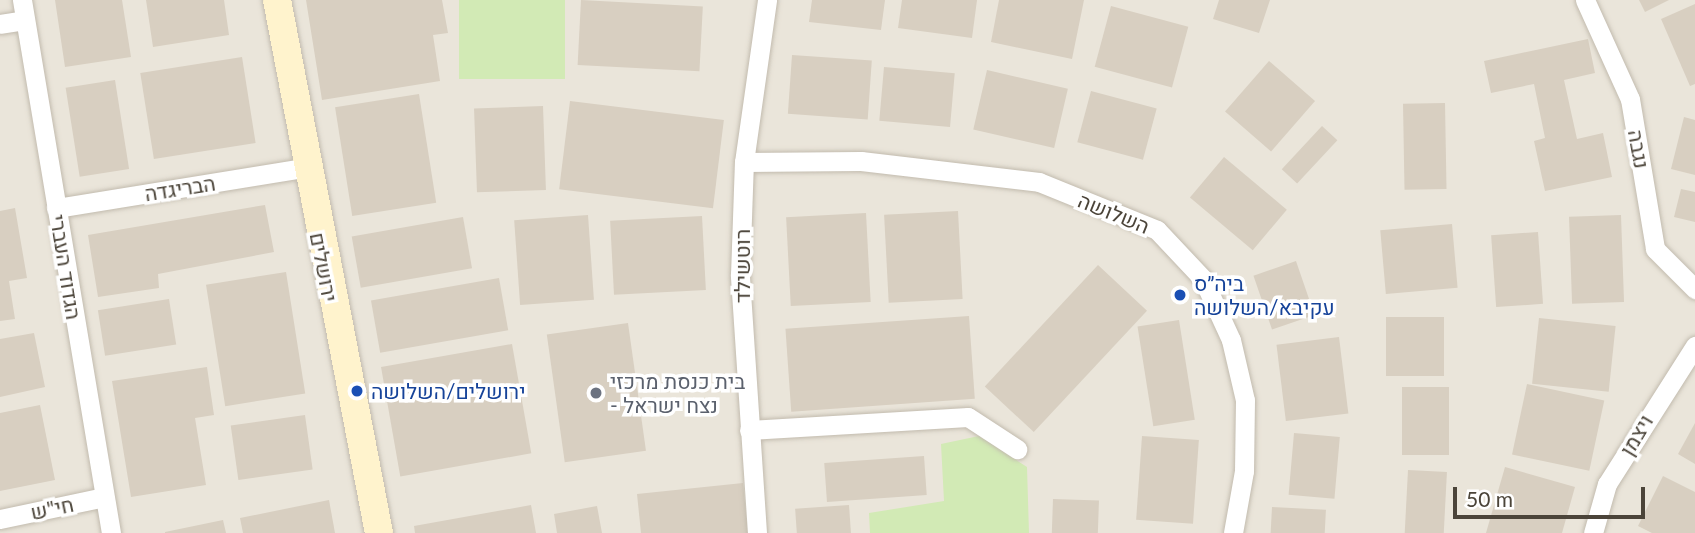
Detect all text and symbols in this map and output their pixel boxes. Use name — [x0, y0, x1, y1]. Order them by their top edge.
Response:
street label: נגבה — [1623, 128, 1655, 170]
street label: הבריגדה — [143, 170, 217, 206]
street label: השלושה — [1075, 187, 1153, 239]
street label: הגדוד העברי — [45, 213, 87, 321]
street label: רוטשילד — [729, 229, 755, 303]
street label: ירושלים — [305, 230, 343, 304]
place label: ביה״ס עקיבא/השלושה — [1194, 270, 1335, 320]
marker: ביה״ס עקיבא/השלושה — [1172, 287, 1188, 303]
place label: בית כנסת מרכזי - נצח ישראל — [610, 368, 745, 418]
place label: ירושלים/השלושה — [371, 378, 525, 404]
marker: ירושלים/השלושה — [349, 383, 365, 399]
marker: בית כנסת מרכזי - נצח ישראל — [588, 385, 604, 401]
street label: ויצמן — [1614, 410, 1658, 460]
scale bar — [1457, 474, 1650, 518]
text: 50 m — [1466, 486, 1513, 511]
street label: חי"ש — [28, 491, 76, 525]

